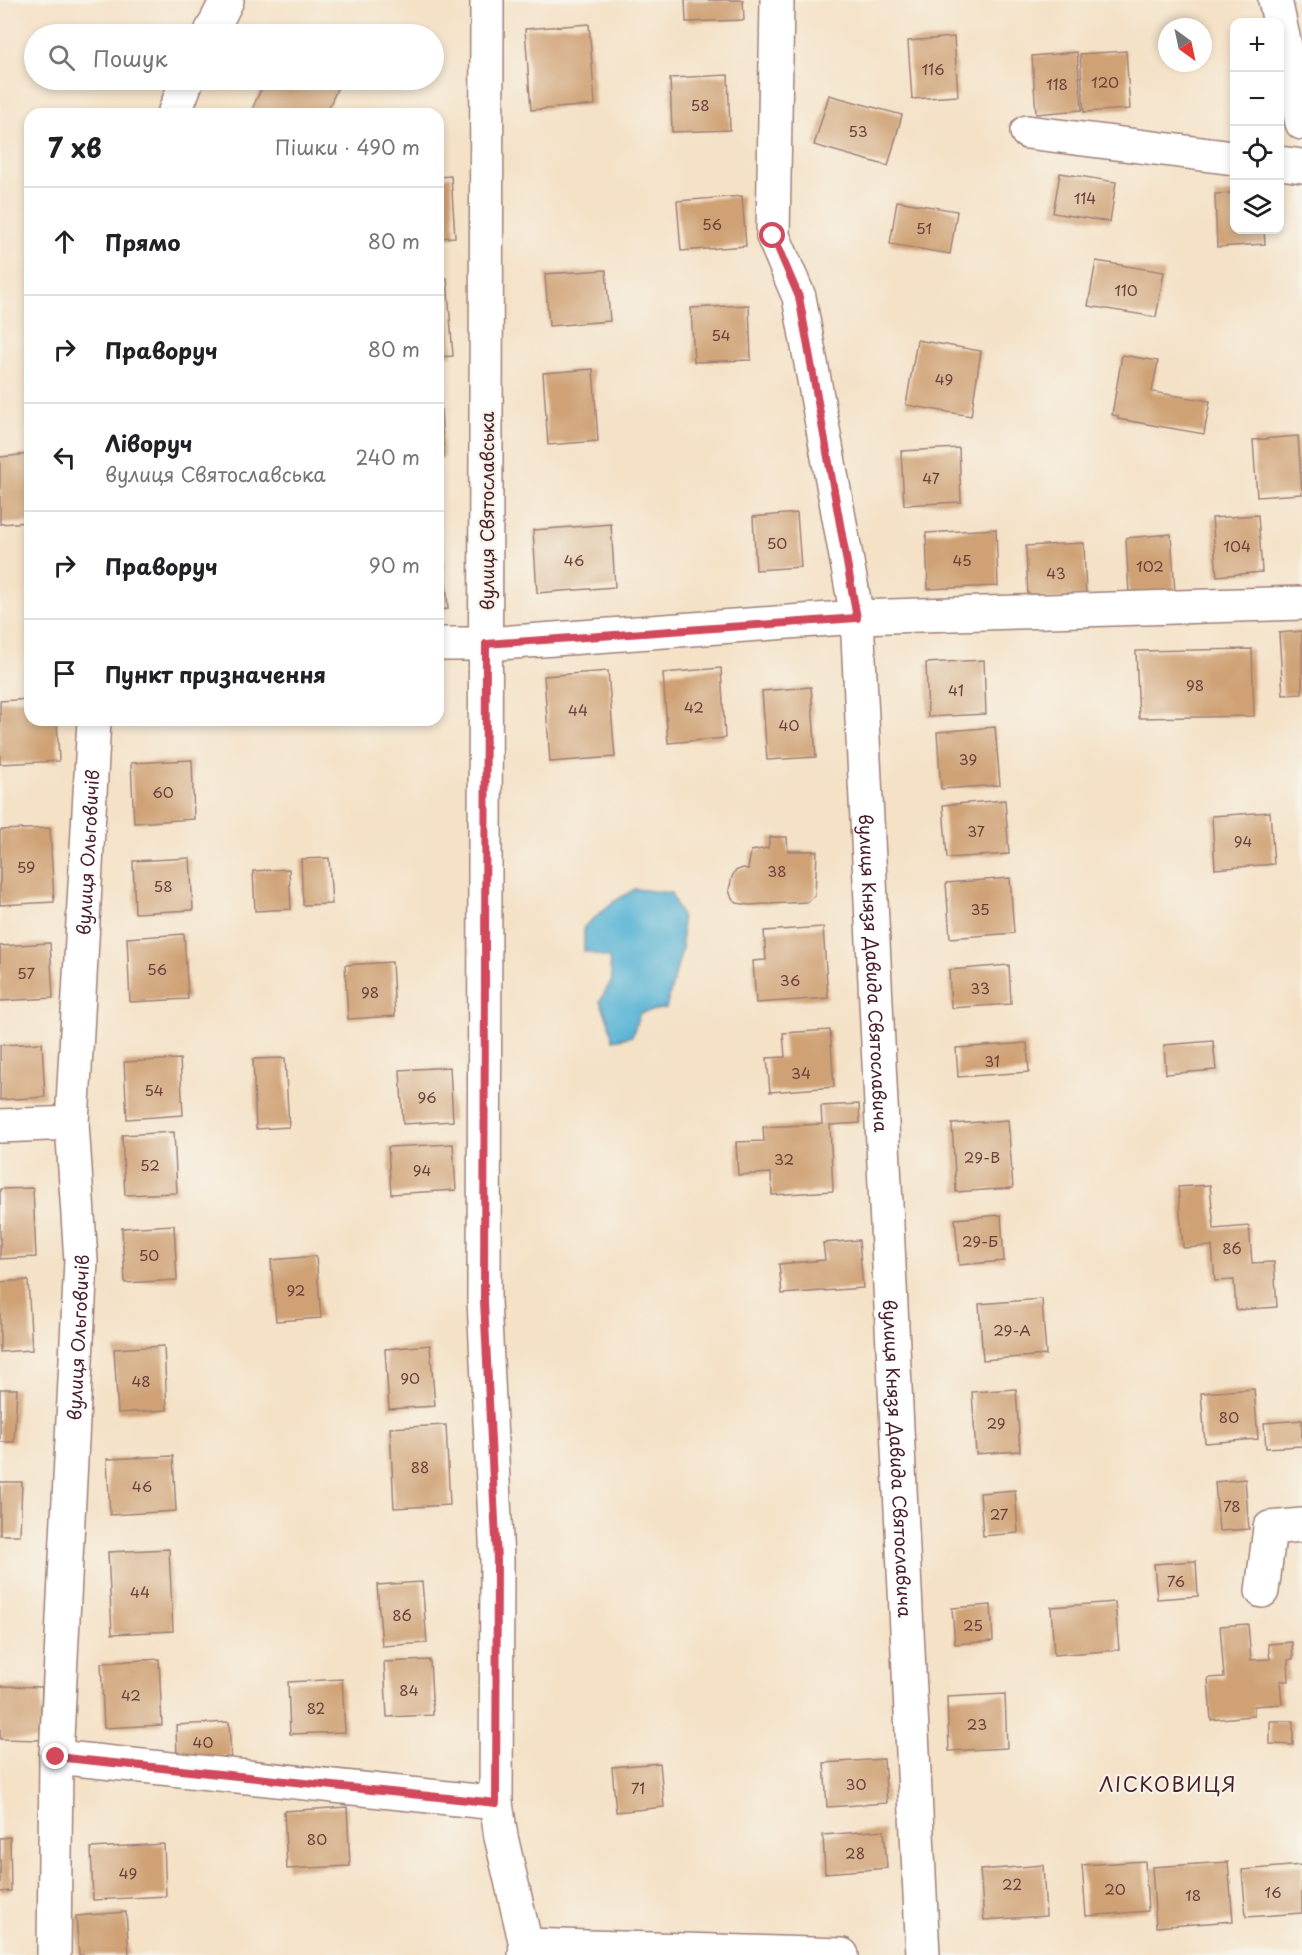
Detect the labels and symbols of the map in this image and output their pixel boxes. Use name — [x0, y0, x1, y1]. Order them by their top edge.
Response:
north arrow — [1158, 18, 1212, 72]
house number: 116 — [921, 57, 945, 80]
house number: 120 — [1091, 70, 1119, 93]
house number: 118 — [1046, 72, 1068, 95]
house number: 58 — [690, 93, 710, 116]
house number: 53 — [848, 119, 868, 142]
house number: 114 — [1074, 186, 1096, 209]
house number: 56 — [702, 212, 722, 235]
house number: 51 — [916, 216, 932, 239]
route start — [759, 222, 785, 248]
house number: 110 — [1114, 278, 1138, 301]
house number: 54 — [711, 323, 731, 346]
house number: 49 — [935, 367, 953, 390]
street label: вулиця Святославська — [473, 411, 500, 610]
house number: 47 — [922, 466, 940, 489]
house number: 50 — [767, 531, 787, 554]
house number: 104 — [1223, 534, 1251, 557]
house number: 46 — [564, 548, 584, 571]
house number: 45 — [952, 548, 972, 571]
house number: 102 — [1136, 554, 1164, 577]
house number: 43 — [1046, 561, 1066, 584]
house number: 98 — [1186, 673, 1204, 696]
house number: 41 — [948, 678, 964, 701]
house number: 42 — [684, 695, 704, 718]
house number: 44 — [568, 698, 588, 721]
house number: 40 — [779, 713, 799, 736]
house number: 39 — [959, 747, 977, 770]
street label: вулиця Ольговичів — [69, 769, 105, 936]
house number: 60 — [152, 780, 174, 803]
street label: вулиця Князя Давида Святославича — [853, 813, 896, 1133]
house number: 37 — [967, 819, 985, 842]
house number: 94 — [1234, 829, 1252, 852]
house number: 59 — [17, 855, 35, 878]
house number: 38 — [767, 859, 787, 882]
house number: 58 — [153, 874, 173, 897]
house number: 35 — [970, 897, 990, 920]
house number: 56 — [147, 957, 167, 980]
house number: 57 — [17, 961, 35, 984]
house number: 36 — [780, 968, 800, 991]
house number: 33 — [970, 976, 990, 999]
house number: 98 — [361, 980, 379, 1003]
house number: 31 — [984, 1049, 1000, 1072]
house number: 34 — [791, 1061, 811, 1084]
house number: 54 — [144, 1078, 164, 1101]
house number: 96 — [418, 1085, 437, 1108]
house number: 29-В — [964, 1145, 1000, 1168]
house number: 32 — [774, 1147, 794, 1170]
house number: 52 — [140, 1153, 160, 1176]
house number: 94 — [413, 1158, 431, 1181]
house number: 29-Б — [962, 1229, 998, 1252]
house number: 86 — [1222, 1236, 1242, 1259]
house number: 50 — [139, 1243, 159, 1266]
street label: вулиця Ольговичів — [59, 1254, 95, 1421]
house number: 92 — [287, 1278, 305, 1301]
street label: вулиця Князя Давида Святославича — [877, 1299, 920, 1619]
house number: 29-А — [993, 1318, 1031, 1341]
house number: 90 — [400, 1366, 420, 1389]
house number: 48 — [131, 1369, 151, 1392]
house number: 80 — [1219, 1405, 1239, 1428]
house number: 29 — [986, 1411, 1006, 1434]
house number: 88 — [411, 1455, 429, 1478]
house number: 46 — [132, 1474, 152, 1497]
house number: 78 — [1223, 1494, 1241, 1517]
house number: 27 — [990, 1502, 1009, 1525]
house number: 76 — [1167, 1569, 1185, 1592]
house number: 44 — [130, 1580, 150, 1603]
house number: 86 — [392, 1603, 412, 1626]
house number: 25 — [963, 1613, 983, 1636]
house number: 84 — [399, 1678, 419, 1701]
house number: 42 — [121, 1683, 141, 1706]
house number: 82 — [307, 1696, 325, 1719]
house number: 23 — [967, 1712, 987, 1735]
house number: 40 — [193, 1730, 213, 1753]
route end — [42, 1743, 68, 1769]
district label: ЛІСКОВИЦЯ — [1099, 1769, 1237, 1799]
house number: 30 — [846, 1772, 866, 1795]
house number: 71 — [631, 1776, 645, 1799]
house number: 80 — [307, 1827, 327, 1850]
house number: 28 — [845, 1841, 865, 1864]
house number: 49 — [119, 1861, 137, 1884]
house number: 22 — [1002, 1872, 1022, 1895]
house number: 20 — [1104, 1877, 1126, 1900]
house number: 16 — [1264, 1880, 1282, 1903]
house number: 18 — [1185, 1883, 1201, 1906]

